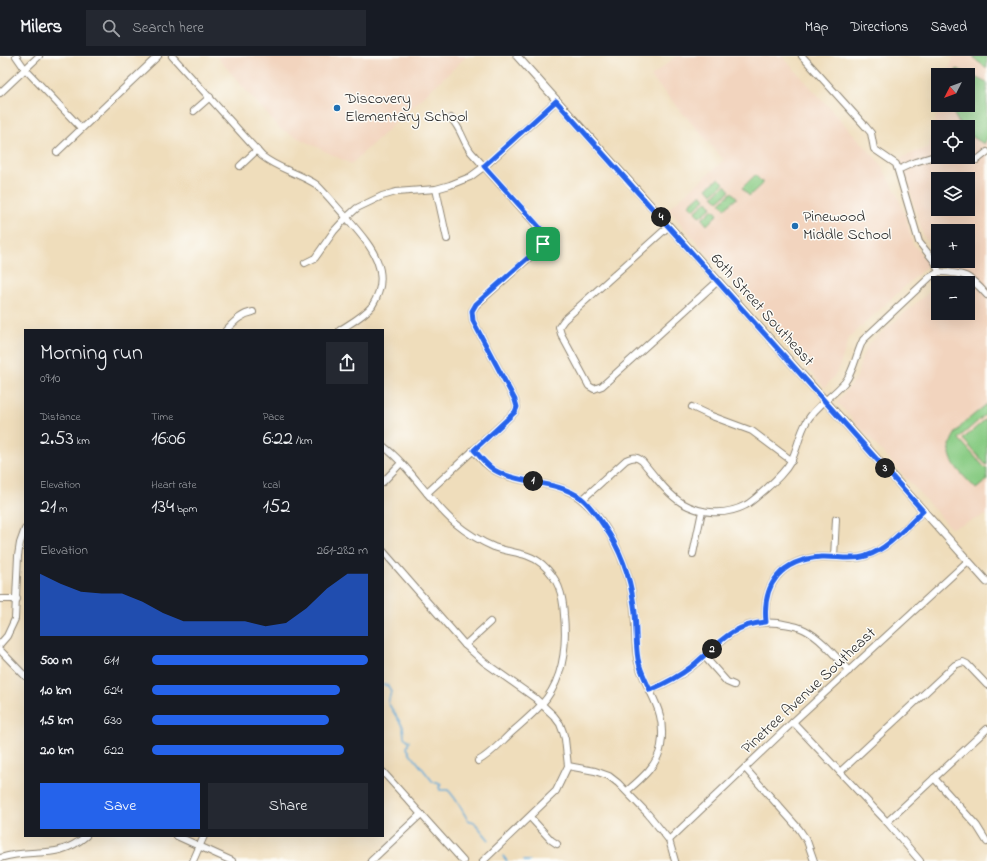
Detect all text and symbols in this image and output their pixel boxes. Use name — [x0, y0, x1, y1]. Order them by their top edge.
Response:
search box — [86, 10, 366, 46]
text: Milers — [20, 14, 62, 41]
icon: search — [100, 17, 122, 39]
text: Search here — [132, 17, 204, 39]
text: Map — [805, 17, 828, 38]
text: Directions — [850, 17, 908, 38]
text: Saved — [930, 17, 967, 38]
north arrow — [931, 68, 975, 112]
map controls — [931, 68, 975, 320]
place label: Discovery Elementary School — [344, 87, 468, 129]
marker: Discovery Elementary School — [332, 103, 342, 113]
button: locate — [931, 120, 975, 164]
button: layers — [931, 172, 975, 216]
place label: Pinewood Middle School — [803, 205, 892, 247]
pin: 4 — [651, 207, 671, 227]
text: 4 — [659, 209, 663, 225]
marker: Pinewood Middle School — [790, 221, 800, 231]
button: + — [931, 224, 975, 268]
pin — [526, 227, 560, 261]
icon: arrive — [532, 233, 554, 255]
street label: 60th Street Southeast — [704, 248, 820, 372]
button: − — [931, 276, 975, 320]
text: Morning run — [40, 338, 143, 370]
button: share — [326, 342, 368, 384]
text: 09:10 — [40, 369, 60, 388]
text: Distance — [40, 409, 81, 425]
text: Time — [151, 409, 173, 425]
text: Pace — [263, 409, 284, 425]
text: 2.53 — [40, 425, 74, 454]
text: 16:06 — [151, 425, 186, 454]
text: 6:22 — [263, 425, 293, 454]
text: km — [74, 433, 90, 449]
text: /km — [293, 433, 313, 449]
pin: 3 — [875, 458, 895, 478]
text: 3 — [883, 460, 887, 476]
pin: 1 — [523, 471, 543, 491]
text: 1 — [531, 473, 535, 489]
text: Elevation — [40, 477, 80, 493]
text: Heart rate — [151, 477, 196, 493]
text: kcal — [263, 477, 280, 493]
text: 21 — [40, 493, 56, 522]
text: 134 — [151, 493, 174, 522]
text: 152 — [263, 493, 290, 522]
text: m — [56, 501, 68, 517]
text: bpm — [174, 501, 197, 517]
text: Elevation — [40, 541, 88, 560]
text: 261–282 m — [317, 541, 368, 560]
street label: Pinetree Avenue Southeast — [736, 622, 882, 760]
pin: 2 — [702, 639, 722, 659]
text: 2 — [709, 641, 715, 657]
text: 500 m — [40, 651, 72, 670]
text: 6:11 — [104, 651, 119, 670]
text: 1.0 km — [40, 681, 71, 700]
text: 6:24 — [104, 681, 123, 700]
text: 1.5 km — [40, 711, 73, 730]
text: 6:30 — [104, 711, 122, 730]
text: 2.0 km — [40, 741, 74, 760]
text: 6:22 — [104, 741, 124, 760]
button: Save — [40, 783, 200, 829]
button: Share — [208, 783, 368, 829]

